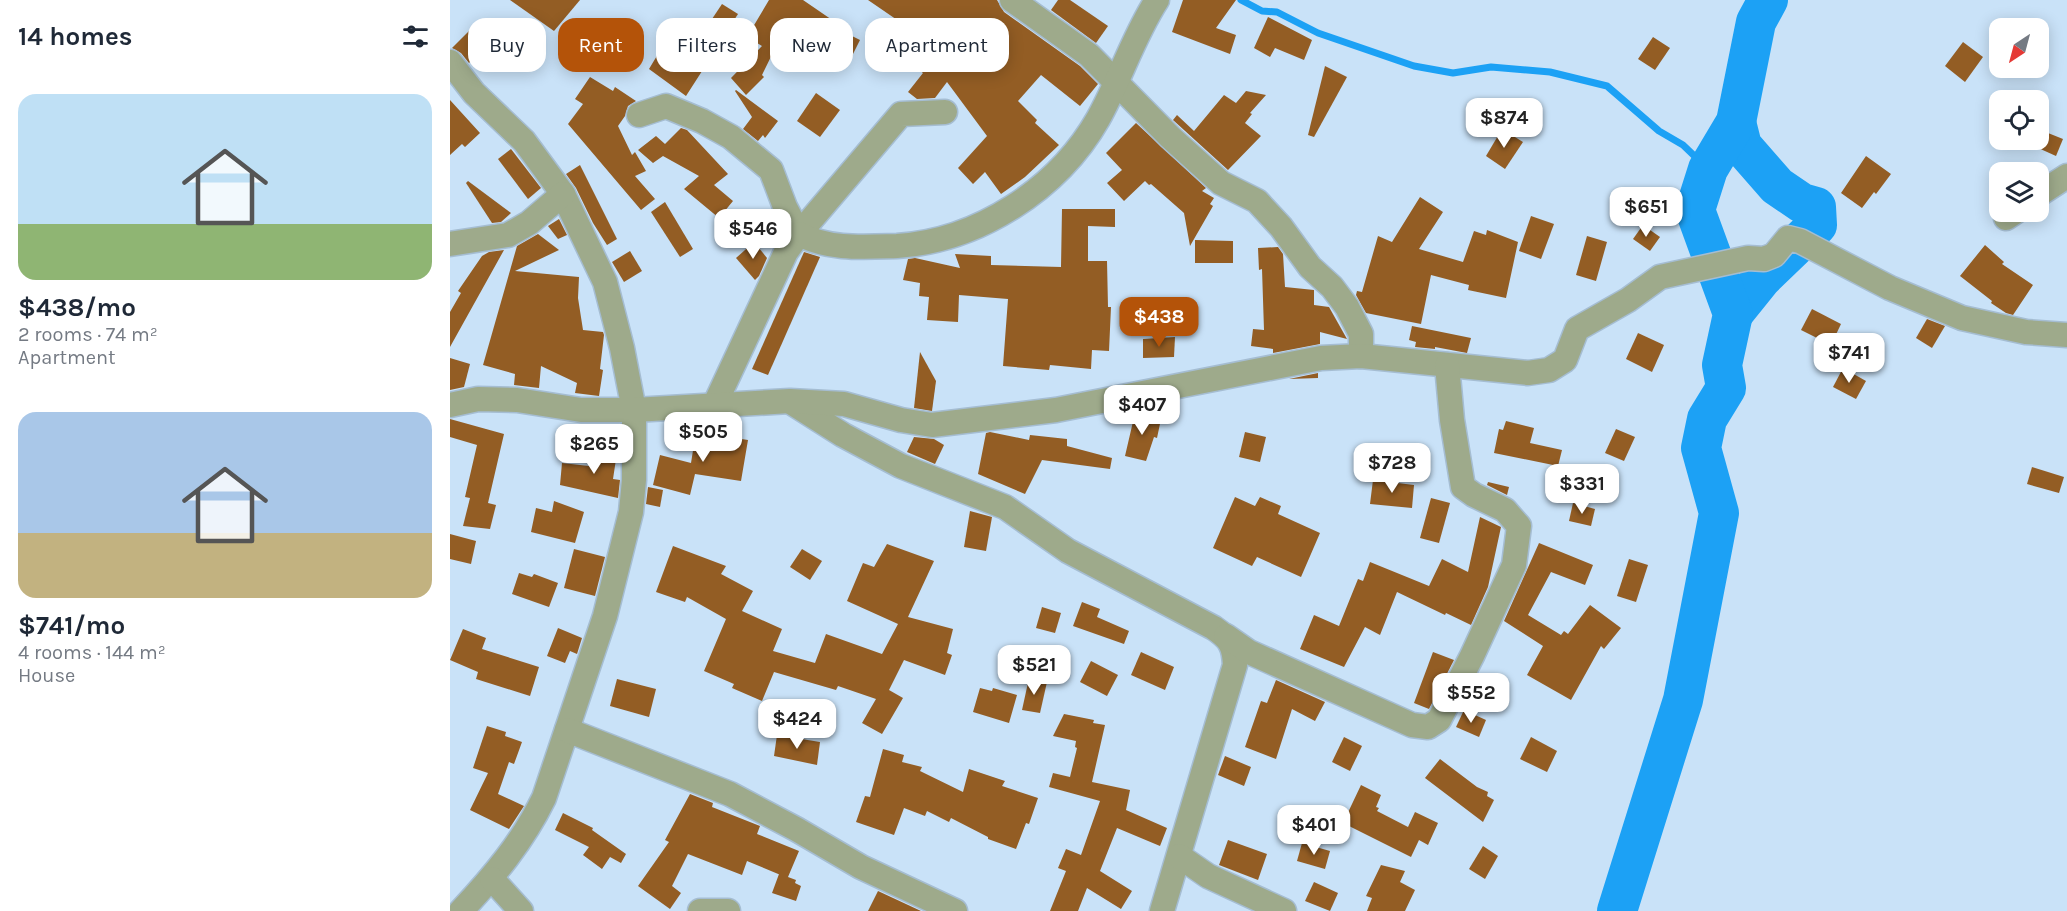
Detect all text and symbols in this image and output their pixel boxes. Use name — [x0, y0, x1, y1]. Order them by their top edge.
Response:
chip: Buy — [468, 18, 546, 72]
chip: Rent — [558, 18, 644, 72]
chip: Filters — [656, 18, 758, 72]
chip: New — [770, 18, 853, 72]
chip: Apartment — [865, 18, 1009, 72]
north arrow — [1989, 18, 2049, 78]
map controls — [1989, 18, 2049, 222]
icon: filters — [399, 20, 432, 53]
text: 14 homes — [18, 21, 132, 52]
button: locate — [1989, 90, 2049, 150]
pin: $874 — [1468, 98, 1540, 149]
text: $874 — [1480, 106, 1528, 129]
icon: home — [171, 133, 279, 241]
button: layers — [1989, 162, 2049, 222]
pin: $651 — [1610, 187, 1682, 238]
text: $651 — [1624, 195, 1668, 218]
pin: $546 — [717, 209, 789, 260]
text: $546 — [728, 217, 778, 240]
text: $438/mo — [18, 292, 136, 323]
pin: $438 — [1123, 297, 1195, 348]
text: $438 — [1133, 305, 1185, 328]
text: 2 rooms · 74 m² — [18, 323, 158, 346]
pin: $741 — [1813, 333, 1885, 384]
text: $741 — [1828, 341, 1870, 364]
text: Apartment — [18, 346, 116, 369]
pin: $407 — [1106, 385, 1178, 436]
text: $407 — [1118, 393, 1166, 416]
pin: $505 — [667, 412, 739, 463]
text: $505 — [678, 420, 728, 443]
pin: $265 — [558, 424, 630, 475]
text: $265 — [569, 432, 619, 455]
pin: $728 — [1356, 443, 1428, 494]
icon: home — [171, 451, 279, 559]
text: $728 — [1368, 451, 1416, 474]
pin: $331 — [1546, 464, 1618, 515]
text: $331 — [1559, 472, 1605, 495]
text: $741/mo — [18, 610, 125, 641]
text: 4 rooms · 144 m² — [18, 641, 166, 664]
pin: $521 — [998, 645, 1070, 696]
text: $521 — [1012, 653, 1056, 676]
text: House — [18, 664, 75, 687]
pin: $552 — [1435, 673, 1507, 724]
text: $552 — [1446, 681, 1496, 704]
pin: $424 — [761, 699, 833, 750]
text: $424 — [772, 707, 822, 730]
pin: $401 — [1278, 805, 1350, 856]
text: $401 — [1291, 813, 1337, 836]

